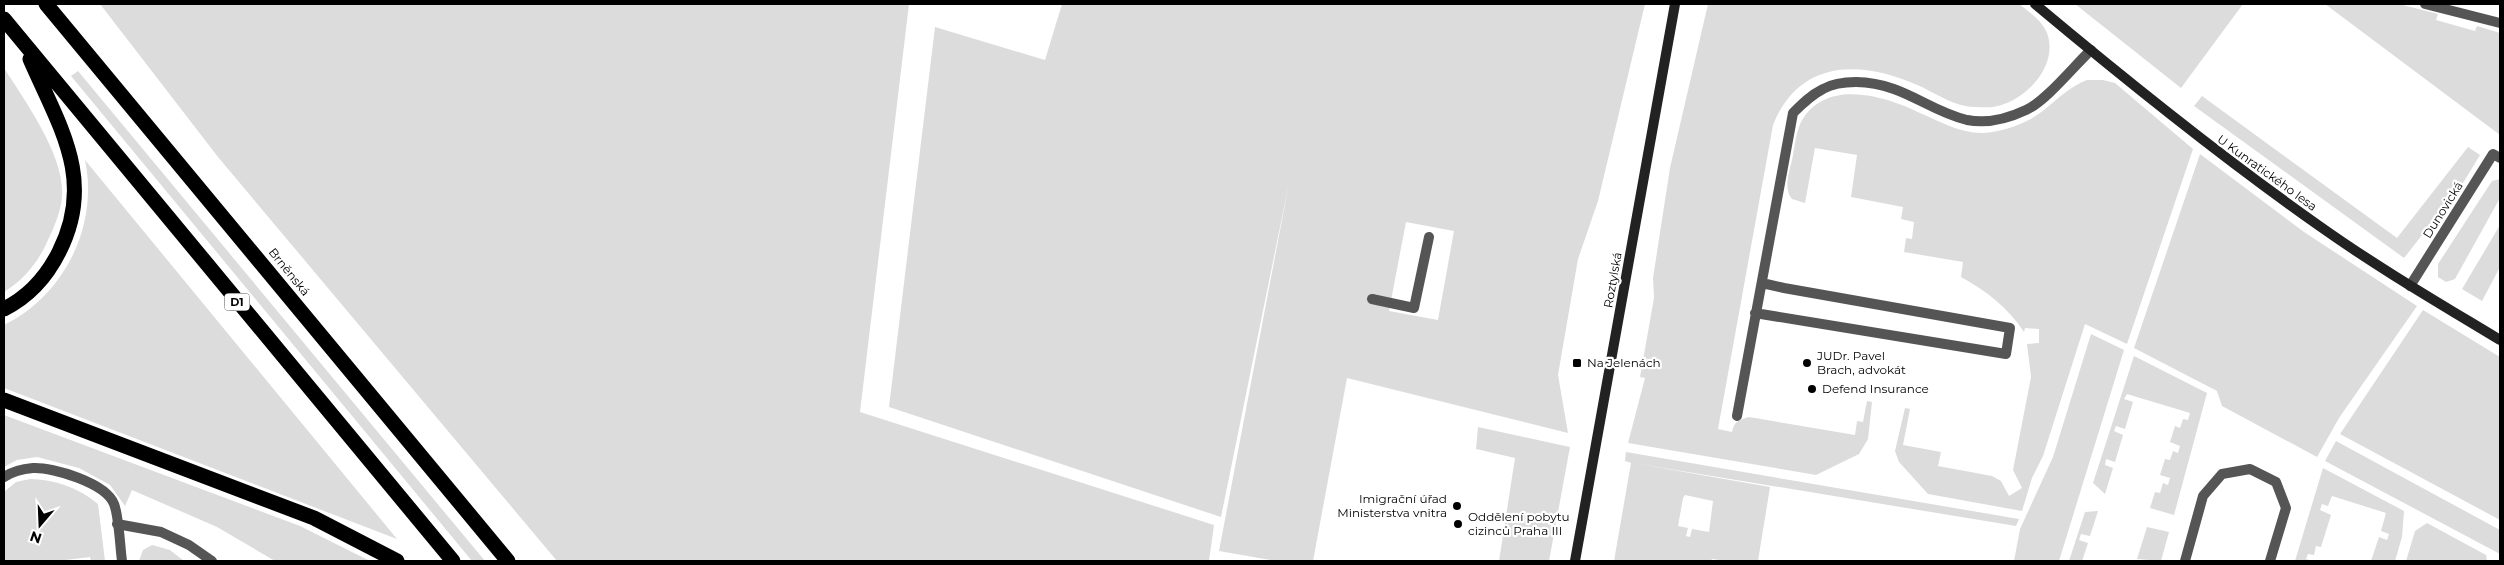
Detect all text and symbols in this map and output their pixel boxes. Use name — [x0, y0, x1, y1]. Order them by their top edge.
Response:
street label: U Kunratického lesa — [2214, 131, 2320, 214]
street label: Dunovická — [2419, 179, 2466, 241]
street label: Brněnská — [266, 245, 313, 299]
street label: Roztylská — [1600, 251, 1625, 309]
road number: D1 — [224, 294, 250, 310]
place label: JUDr. Pavel Brach, advokát — [1816, 348, 1906, 377]
place label: Na Jelenách — [1587, 355, 1661, 370]
marker: Na Jelenách — [1571, 357, 1583, 369]
marker: JUDr. Pavel Brach, advokát — [1801, 357, 1813, 369]
place label: Defend Insurance — [1822, 381, 1929, 396]
marker: Defend Insurance — [1806, 383, 1818, 395]
place label: Imigrační úřad Ministerstva vnitra — [1337, 491, 1447, 520]
north arrow — [15, 500, 65, 550]
marker: Imigrační úřad Ministerstva vnitra — [1451, 500, 1463, 512]
place label: Oddělení pobytu cizinců Praha III — [1468, 509, 1570, 538]
marker: Oddělení pobytu cizinců Praha III — [1452, 518, 1464, 530]
text: N — [27, 527, 44, 548]

